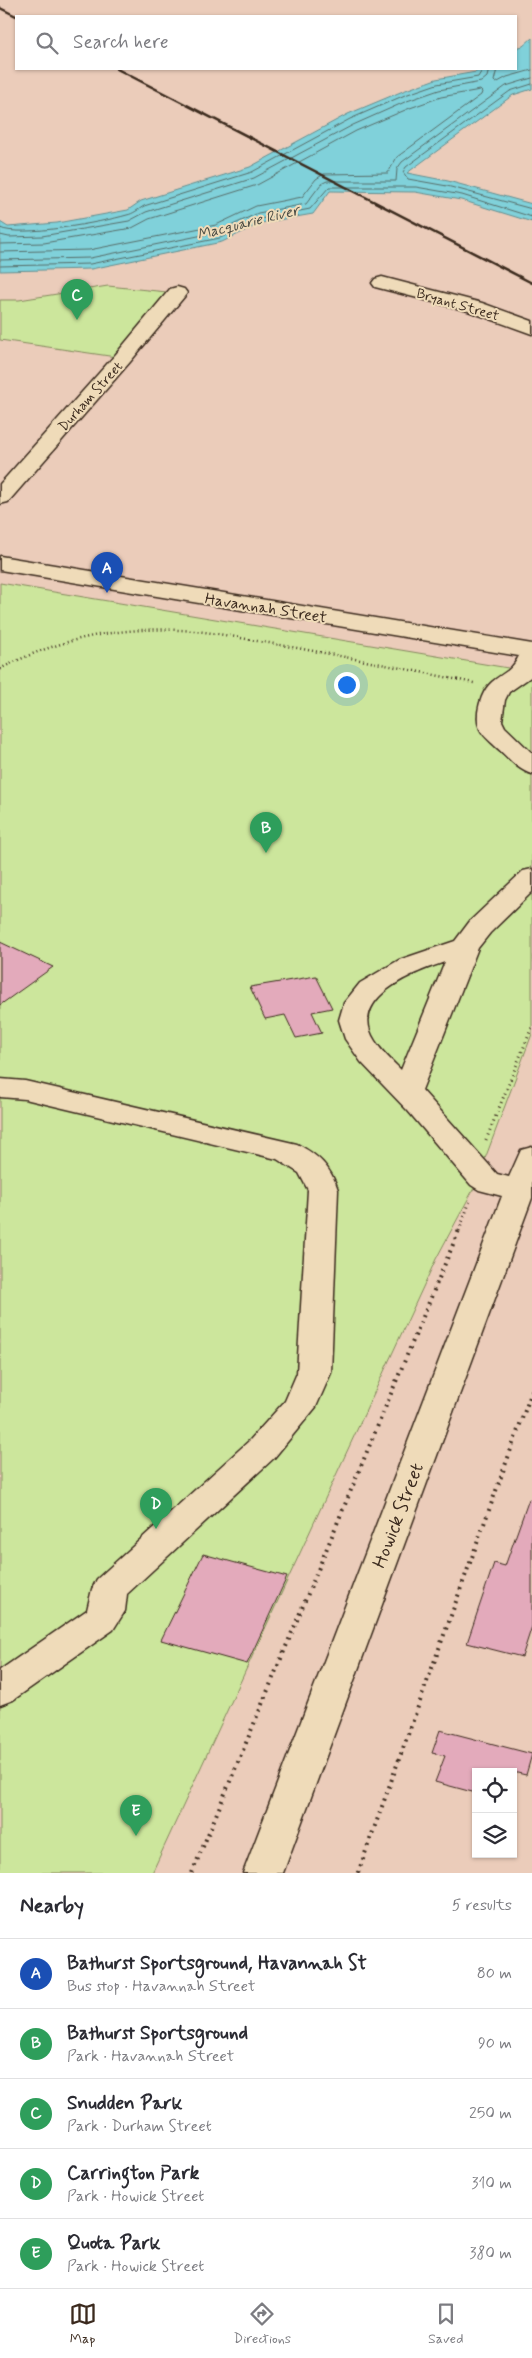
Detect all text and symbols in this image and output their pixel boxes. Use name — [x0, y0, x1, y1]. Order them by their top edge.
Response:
search box — [15, 15, 517, 70]
icon: search — [33, 29, 61, 57]
text: Search here — [73, 30, 169, 55]
water label: Macquarie River — [195, 200, 303, 245]
pin: C — [61, 279, 93, 320]
street label: Bryant Street — [414, 285, 502, 325]
street label: Durham Street — [55, 358, 127, 435]
pin: A — [91, 552, 123, 593]
street label: Havannah Street — [203, 588, 329, 629]
your location — [334, 672, 360, 698]
pin: B — [250, 812, 282, 853]
street label: Howick Street — [367, 1459, 430, 1572]
pin: D — [140, 1488, 172, 1529]
map controls — [472, 1768, 517, 1858]
button: locate — [472, 1768, 517, 1813]
pin: E — [120, 1795, 152, 1836]
button: layers — [472, 1813, 517, 1858]
text: Nearby — [20, 1892, 84, 1920]
text: 5 results — [452, 1895, 512, 1916]
text: Bathurst Sportsground, Havannah St — [67, 1951, 367, 1976]
text: A — [31, 1963, 41, 1984]
text: 80 m — [477, 1963, 512, 1984]
text: Bus stop · Havannah Street — [67, 1976, 255, 1997]
text: Bathurst Sportsground — [67, 2021, 248, 2046]
text: B — [31, 2033, 41, 2054]
text: 90 m — [478, 2033, 512, 2054]
text: Park · Havannah Street — [67, 2046, 234, 2067]
text: Snudden Park — [67, 2091, 182, 2116]
text: C — [30, 2103, 42, 2124]
text: 250 m — [469, 2103, 512, 2124]
text: Park · Durham Street — [67, 2116, 212, 2137]
text: Carrington Park — [67, 2161, 199, 2186]
text: D — [30, 2173, 42, 2194]
text: 310 m — [471, 2173, 512, 2194]
text: Park · Howick Street — [67, 2186, 204, 2207]
text: Quota Park — [67, 2231, 160, 2256]
text: E — [31, 2243, 41, 2264]
text: 380 m — [469, 2243, 512, 2264]
text: Park · Howick Street — [67, 2256, 204, 2277]
tab: Map — [69, 2300, 97, 2348]
tab: Directions — [234, 2300, 291, 2348]
tab: Saved — [428, 2300, 463, 2348]

